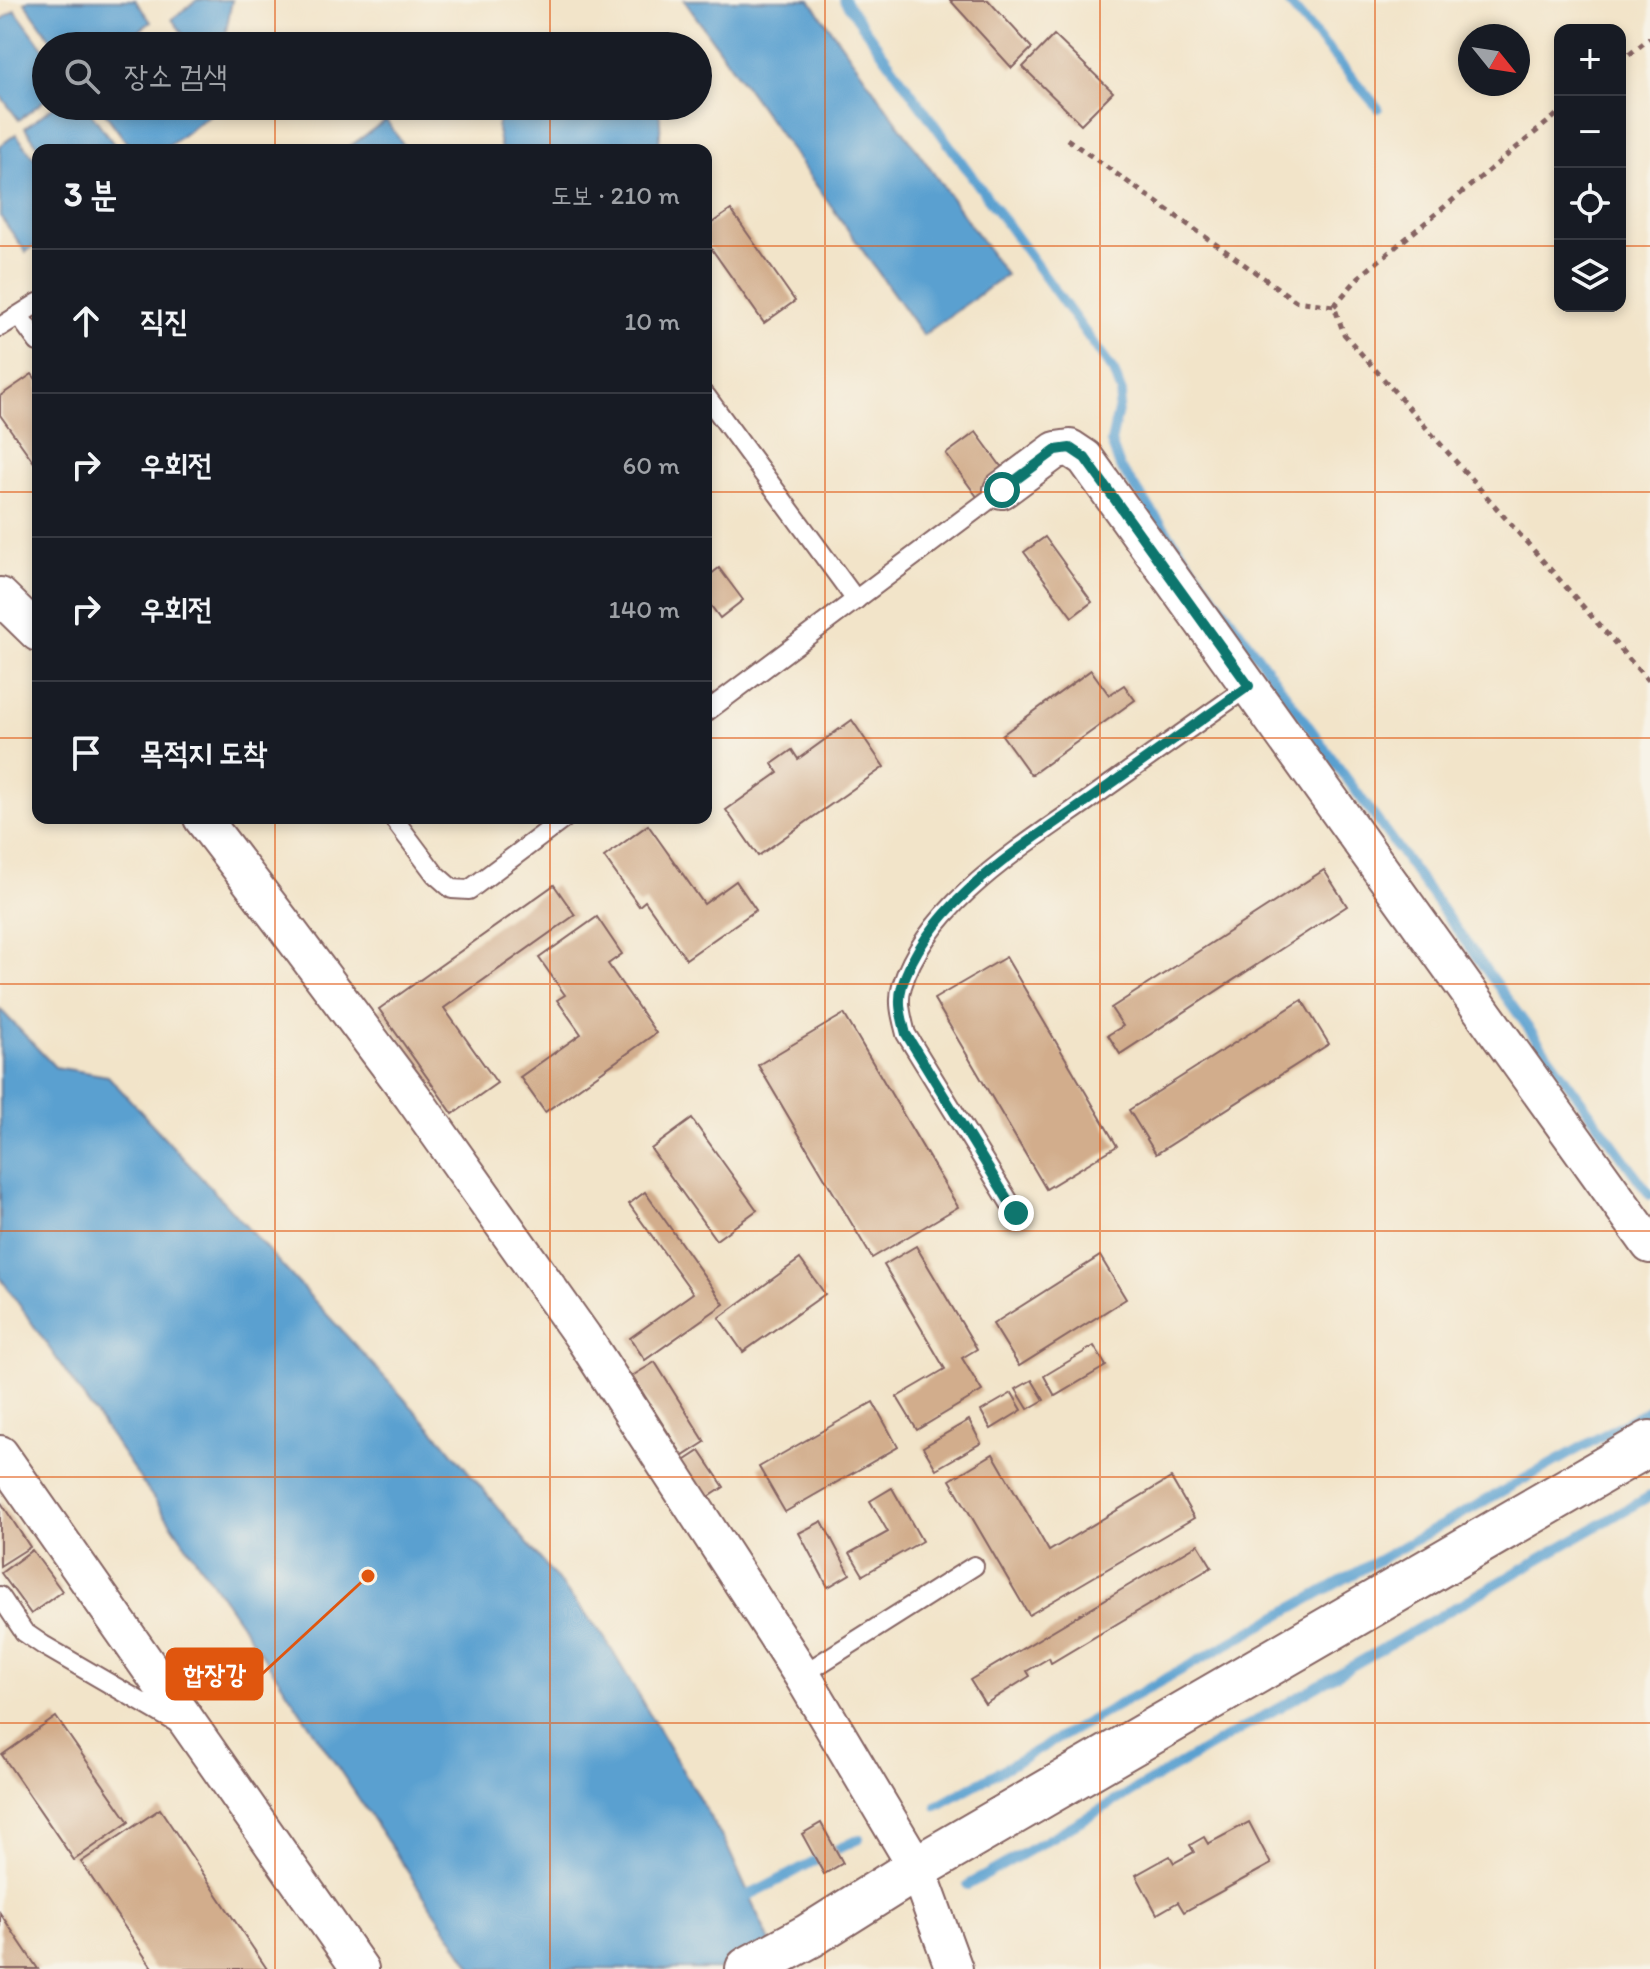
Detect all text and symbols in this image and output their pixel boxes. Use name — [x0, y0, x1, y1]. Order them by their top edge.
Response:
north arrow — [1458, 24, 1530, 96]
map controls — [1554, 24, 1626, 312]
button: + — [1554, 24, 1626, 96]
search box — [32, 32, 712, 120]
icon: search — [60, 54, 104, 98]
text: 장소 검색 — [124, 57, 227, 94]
button: − — [1554, 96, 1626, 168]
button: locate — [1554, 168, 1626, 240]
text: 3 분 — [64, 174, 118, 215]
text: 도보 · 210 m — [551, 179, 680, 211]
button: layers — [1554, 240, 1626, 312]
icon: ahead — [64, 299, 108, 343]
text: 직진 — [140, 302, 188, 339]
text: 10 m — [624, 305, 680, 337]
icon: right — [64, 443, 108, 487]
text: 우회전 — [140, 446, 212, 483]
text: 60 m — [623, 449, 680, 481]
route start — [984, 472, 1020, 508]
icon: right — [64, 587, 108, 631]
text: 우회전 — [140, 590, 212, 627]
text: 140 m — [609, 593, 680, 625]
icon: arrive — [64, 731, 108, 775]
text: 목적지 도착 — [140, 734, 267, 771]
route end — [998, 1195, 1034, 1231]
callout: 합장강 — [167, 1649, 262, 1699]
text: 합장강 — [183, 1658, 246, 1690]

